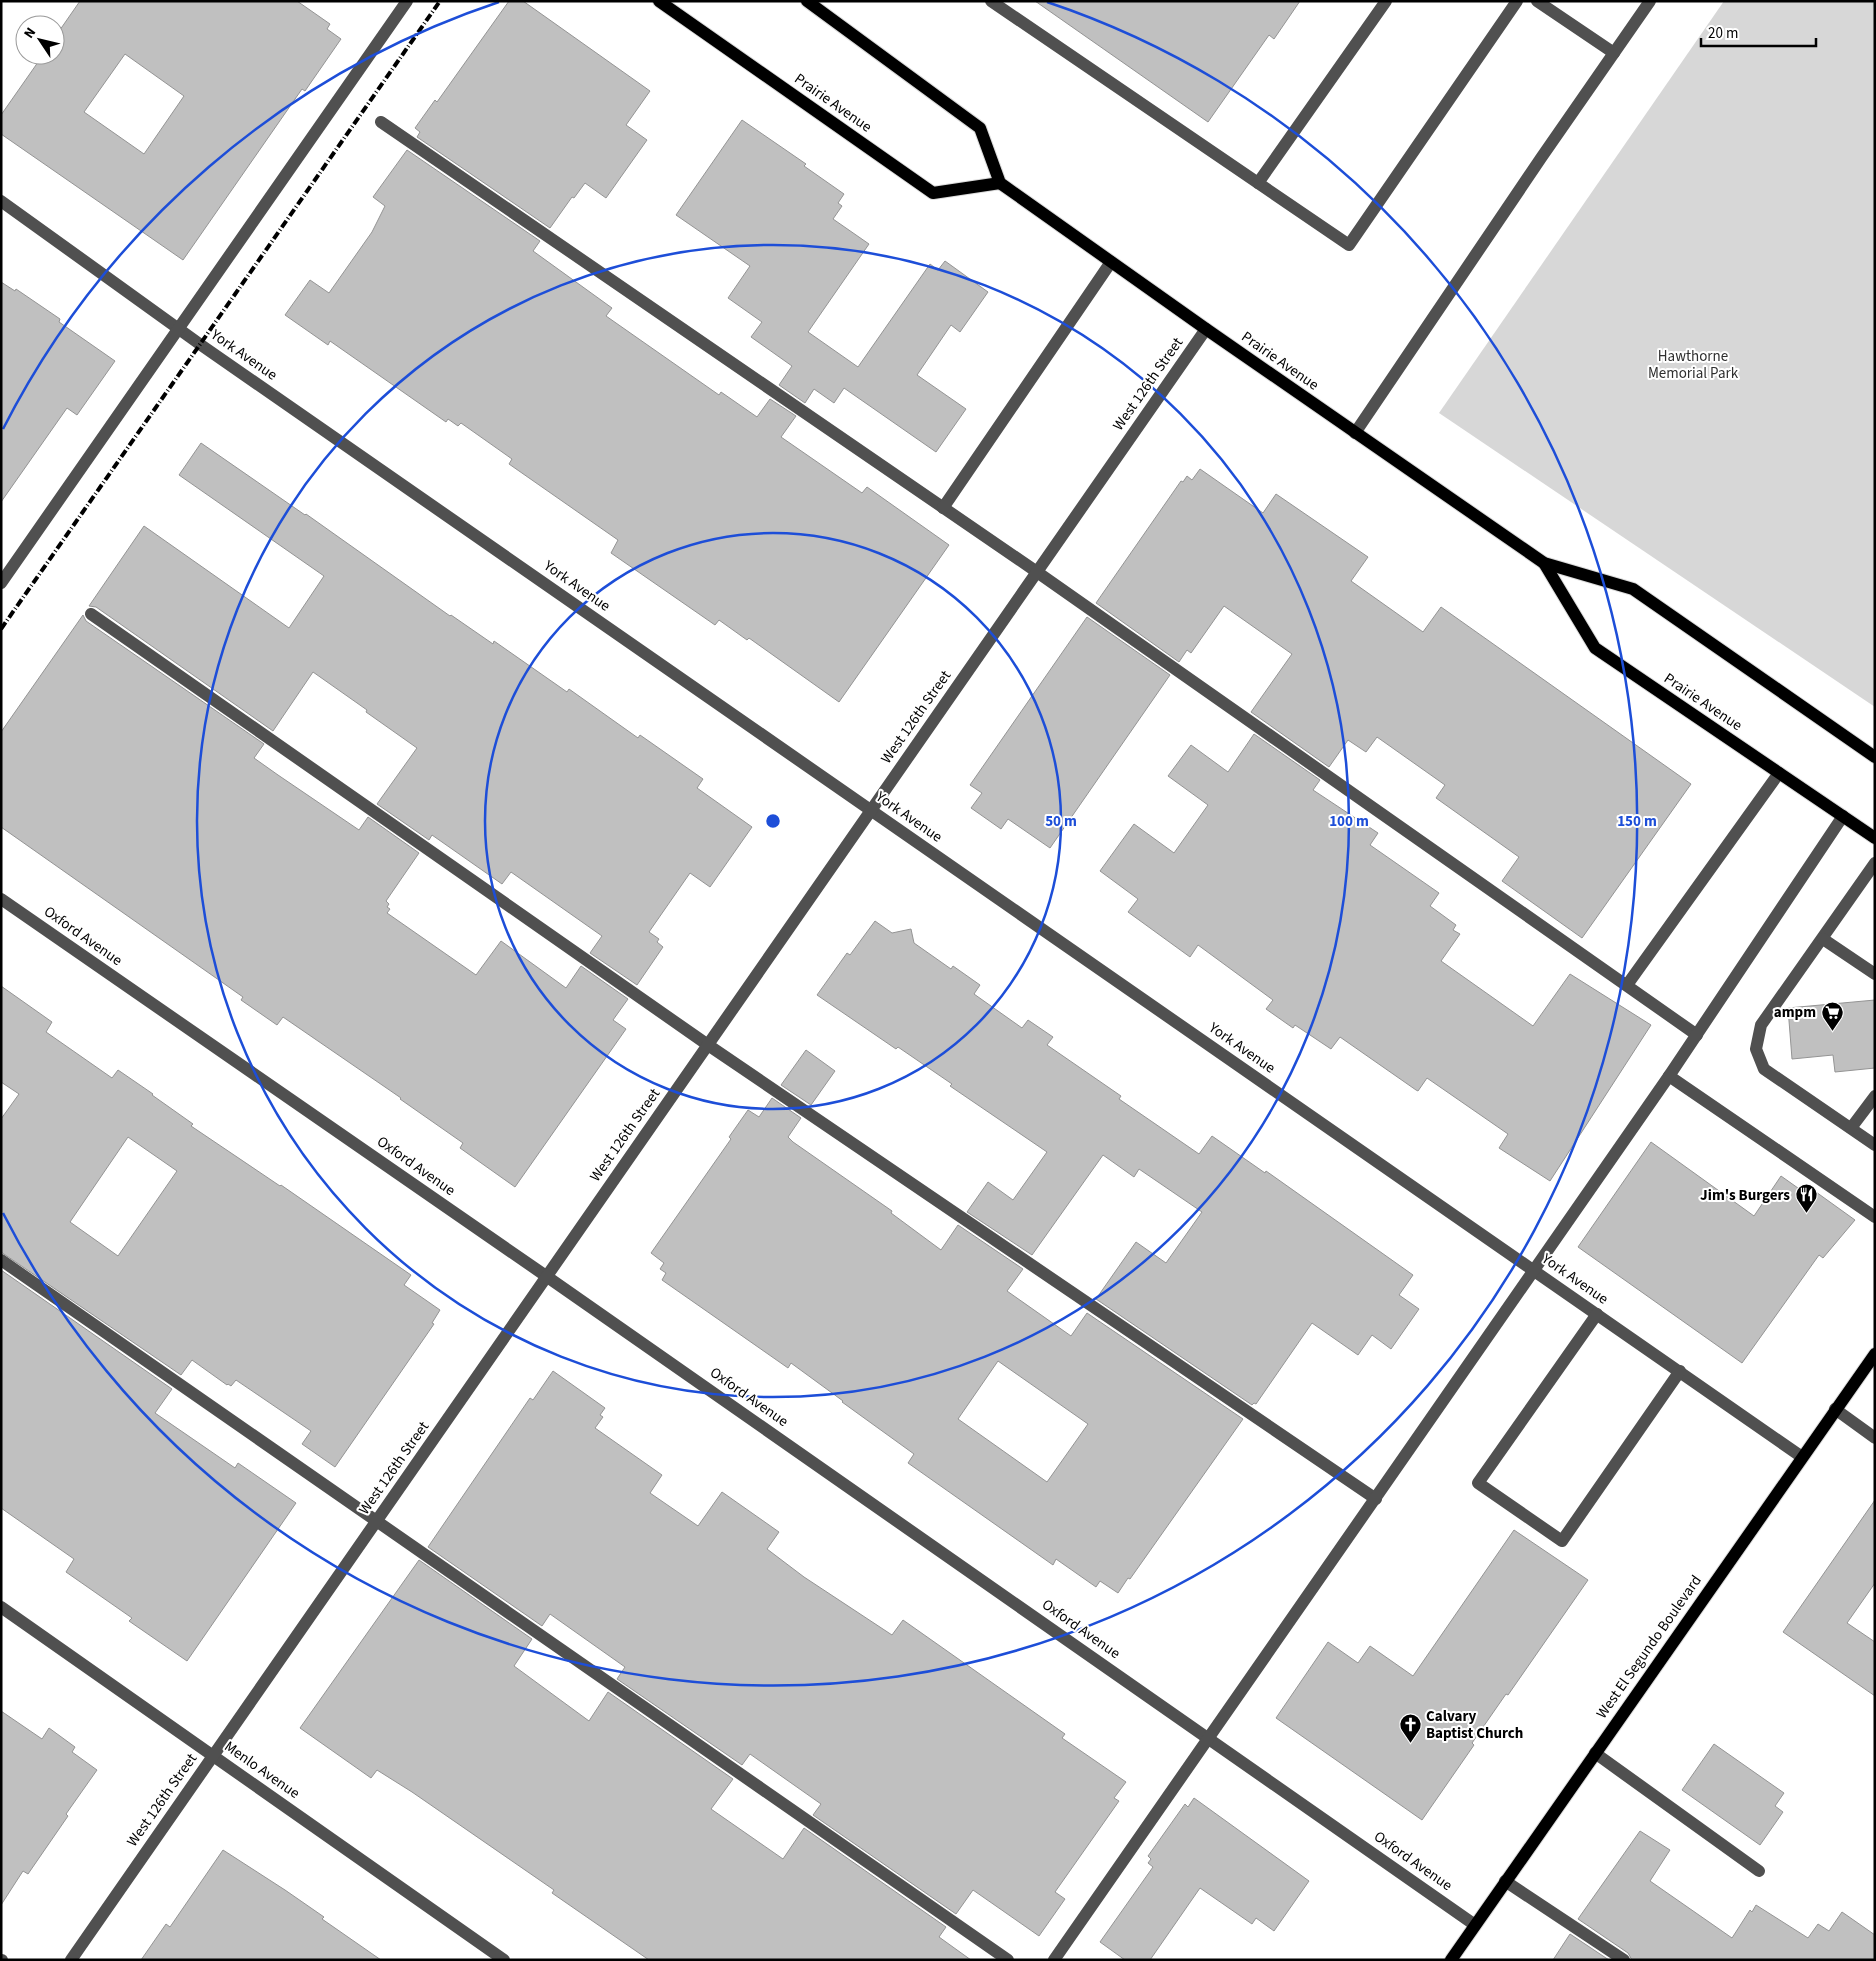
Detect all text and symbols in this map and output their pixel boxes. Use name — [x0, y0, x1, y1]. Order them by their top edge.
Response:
north arrow — [15, 15, 65, 65]
scale bar — [1701, 15, 1816, 47]
text: 20 m — [1708, 23, 1738, 44]
text: N — [19, 24, 41, 43]
street label: Prairie Avenue — [790, 69, 876, 137]
street label: York Avenue — [206, 324, 281, 386]
street label: Prairie Avenue — [1237, 327, 1323, 395]
street label: West 126th Street — [1108, 333, 1188, 435]
park label: Hawthorne Memorial Park — [1648, 346, 1739, 384]
street label: York Avenue — [539, 555, 614, 617]
street label: West 126th Street — [876, 666, 956, 768]
street label: Prairie Avenue — [1660, 668, 1746, 736]
street label: York Avenue — [871, 786, 946, 848]
text: 50 m — [1045, 811, 1077, 832]
text: 100 m — [1329, 811, 1369, 832]
text: 150 m — [1617, 811, 1657, 832]
centre of rings — [764, 812, 782, 830]
street label: Oxford Avenue — [40, 901, 126, 971]
supermarket icon: ampm — [1820, 1000, 1844, 1031]
place label: ampm — [1774, 1002, 1816, 1023]
street label: York Avenue — [1204, 1017, 1279, 1079]
street label: West 126th Street — [585, 1084, 665, 1186]
street label: Oxford Avenue — [373, 1131, 459, 1201]
restaurant icon: Jim's Burgers — [1794, 1183, 1818, 1214]
place label: Jim's Burgers — [1700, 1185, 1790, 1206]
street label: York Avenue — [1537, 1248, 1612, 1310]
street label: Oxford Avenue — [706, 1362, 792, 1432]
street label: West 126th Street — [354, 1417, 434, 1519]
street label: West El Segundo Boulevard — [1591, 1571, 1707, 1723]
street label: Oxford Avenue — [1038, 1594, 1124, 1664]
place label: Calvary Baptist Church — [1426, 1706, 1523, 1744]
church icon: Calvary Baptist Church — [1398, 1713, 1422, 1744]
street label: Menlo Avenue — [220, 1736, 304, 1804]
street label: West 126th Street — [122, 1749, 202, 1851]
street label: Oxford Avenue — [1370, 1826, 1456, 1896]

